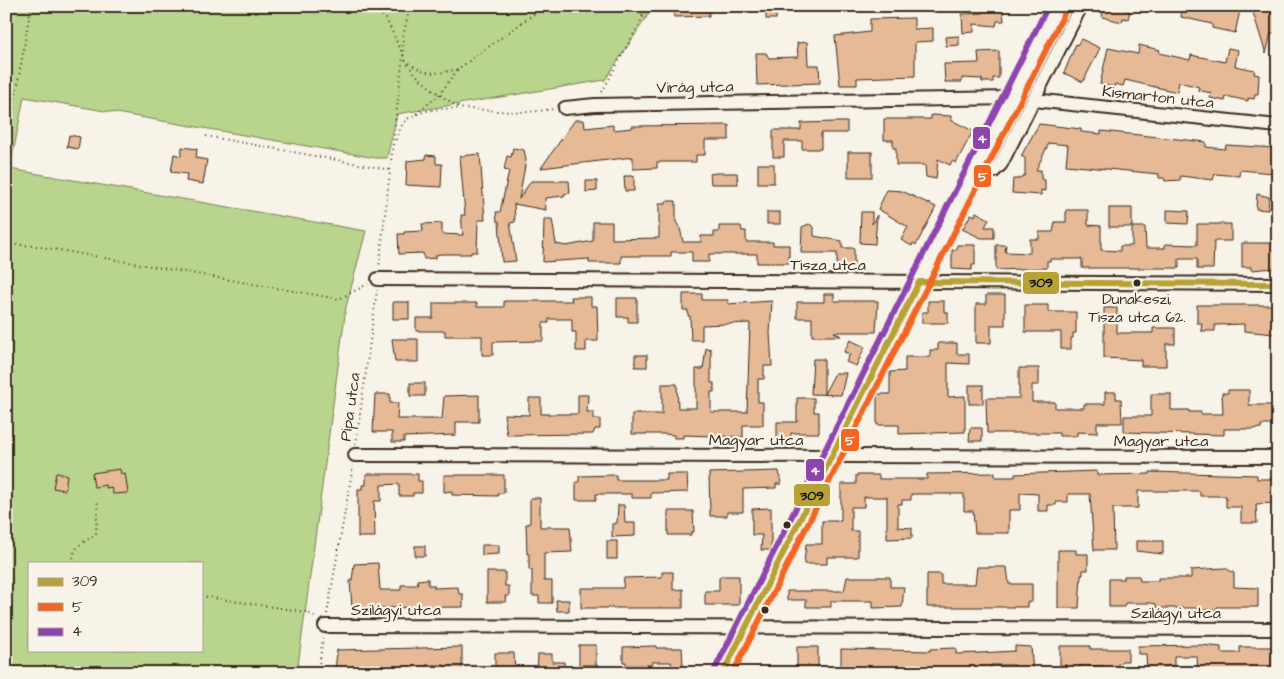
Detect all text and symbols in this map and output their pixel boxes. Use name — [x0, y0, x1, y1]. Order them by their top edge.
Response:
street label: Virág utca — [656, 75, 734, 100]
street label: Kismarton utca — [1101, 80, 1215, 114]
line badge: 4 — [972, 126, 991, 150]
text: 4 — [977, 129, 987, 149]
line badge: 5 — [973, 164, 992, 188]
text: 5 — [978, 167, 989, 187]
street label: Tisza utca — [790, 254, 866, 276]
line badge: 309 — [1022, 271, 1060, 295]
text: 309 — [1028, 273, 1053, 293]
marker: Dunakeszi, Tisza utca 62. — [1132, 278, 1142, 288]
place label: Dunakeszi, Tisza utca 62. — [1088, 289, 1186, 328]
street label: Pipa utca — [334, 371, 366, 443]
line badge: 5 — [840, 428, 860, 452]
street label: Magyar utca — [709, 429, 803, 452]
street label: Magyar utca — [1114, 430, 1208, 453]
text: 5 — [845, 431, 856, 451]
line badge: 4 — [805, 458, 825, 482]
text: 4 — [810, 461, 820, 481]
line badge: 309 — [793, 483, 831, 507]
text: 309 — [799, 486, 824, 506]
unlabelled marker — [782, 520, 792, 530]
legend — [28, 562, 202, 652]
text: 309 — [72, 571, 98, 592]
text: 5 — [72, 597, 83, 618]
street label: Szilágyi utca — [351, 599, 441, 622]
street label: Szilágyi utca — [1131, 602, 1221, 625]
unlabelled marker — [760, 605, 770, 615]
text: 4 — [72, 621, 82, 642]

